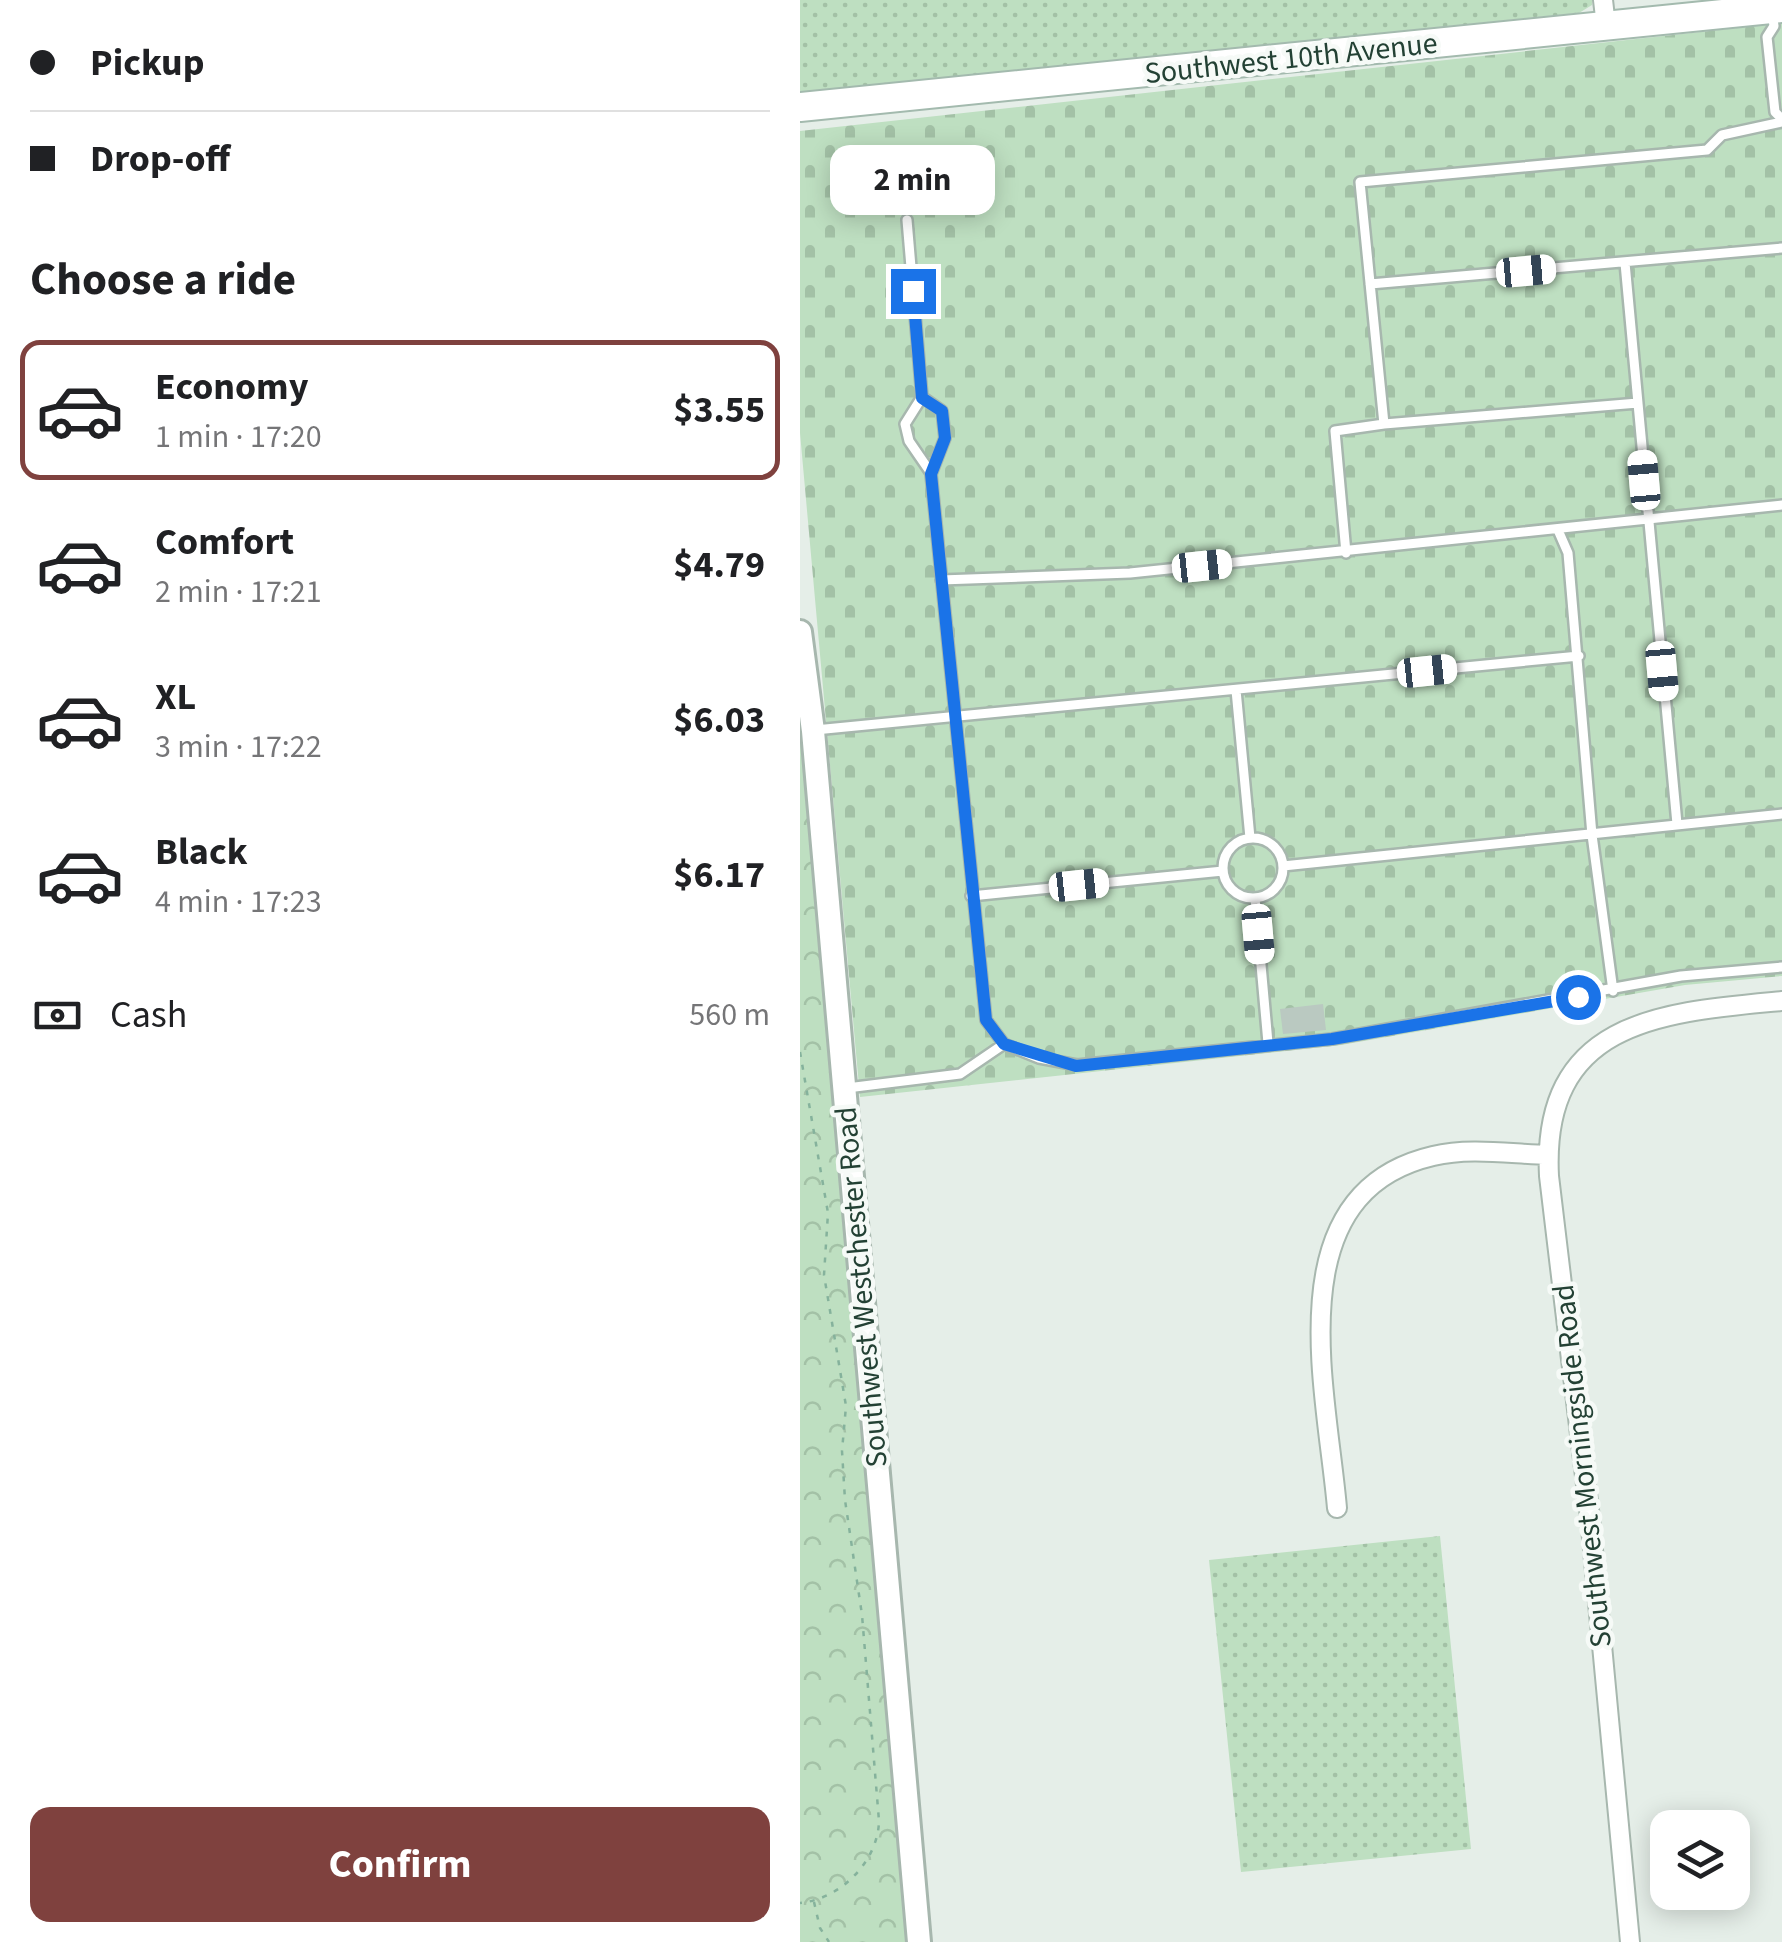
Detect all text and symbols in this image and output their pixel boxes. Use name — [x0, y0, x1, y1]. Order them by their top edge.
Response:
street label: Southwest 10th Avenue — [1142, 22, 1440, 95]
text: Pickup — [90, 36, 204, 90]
text: Drop-off — [90, 132, 230, 186]
callout: 2 min — [831, 146, 996, 216]
text: 2 min — [874, 157, 951, 203]
text: Choose a ride — [30, 248, 296, 312]
car — [1495, 253, 1557, 289]
route end — [891, 269, 936, 314]
text: Economy — [155, 360, 308, 414]
icon: car — [35, 365, 125, 455]
text: $3.55 — [673, 383, 765, 437]
text: 1 min · 17:20 — [155, 414, 322, 460]
car — [1626, 449, 1662, 511]
text: Comfort — [155, 515, 294, 569]
icon: car — [35, 520, 125, 610]
text: $4.79 — [673, 538, 765, 592]
car — [1171, 548, 1233, 584]
text: 2 min · 17:21 — [155, 569, 322, 615]
car — [1644, 640, 1680, 702]
car — [1396, 653, 1458, 689]
text: XL — [155, 670, 196, 724]
icon: car — [35, 675, 125, 765]
text: $6.03 — [673, 693, 765, 747]
text: 3 min · 17:22 — [155, 724, 322, 770]
text: Black — [155, 825, 248, 879]
icon: car — [35, 830, 125, 920]
text: $6.17 — [673, 848, 765, 902]
car — [1048, 867, 1110, 903]
text: 4 min · 17:23 — [155, 879, 322, 925]
car — [1240, 903, 1276, 965]
route start — [1556, 975, 1601, 1020]
icon: cash — [30, 988, 85, 1043]
text: Cash — [110, 988, 187, 1042]
text: 560 m — [689, 992, 770, 1038]
street label: Southwest Westchester Road — [824, 1105, 899, 1469]
street label: Southwest Morningside Road — [1542, 1282, 1623, 1650]
button: Confirm — [30, 1807, 770, 1922]
map controls — [1650, 1810, 1750, 1910]
button: layers — [1650, 1810, 1750, 1910]

